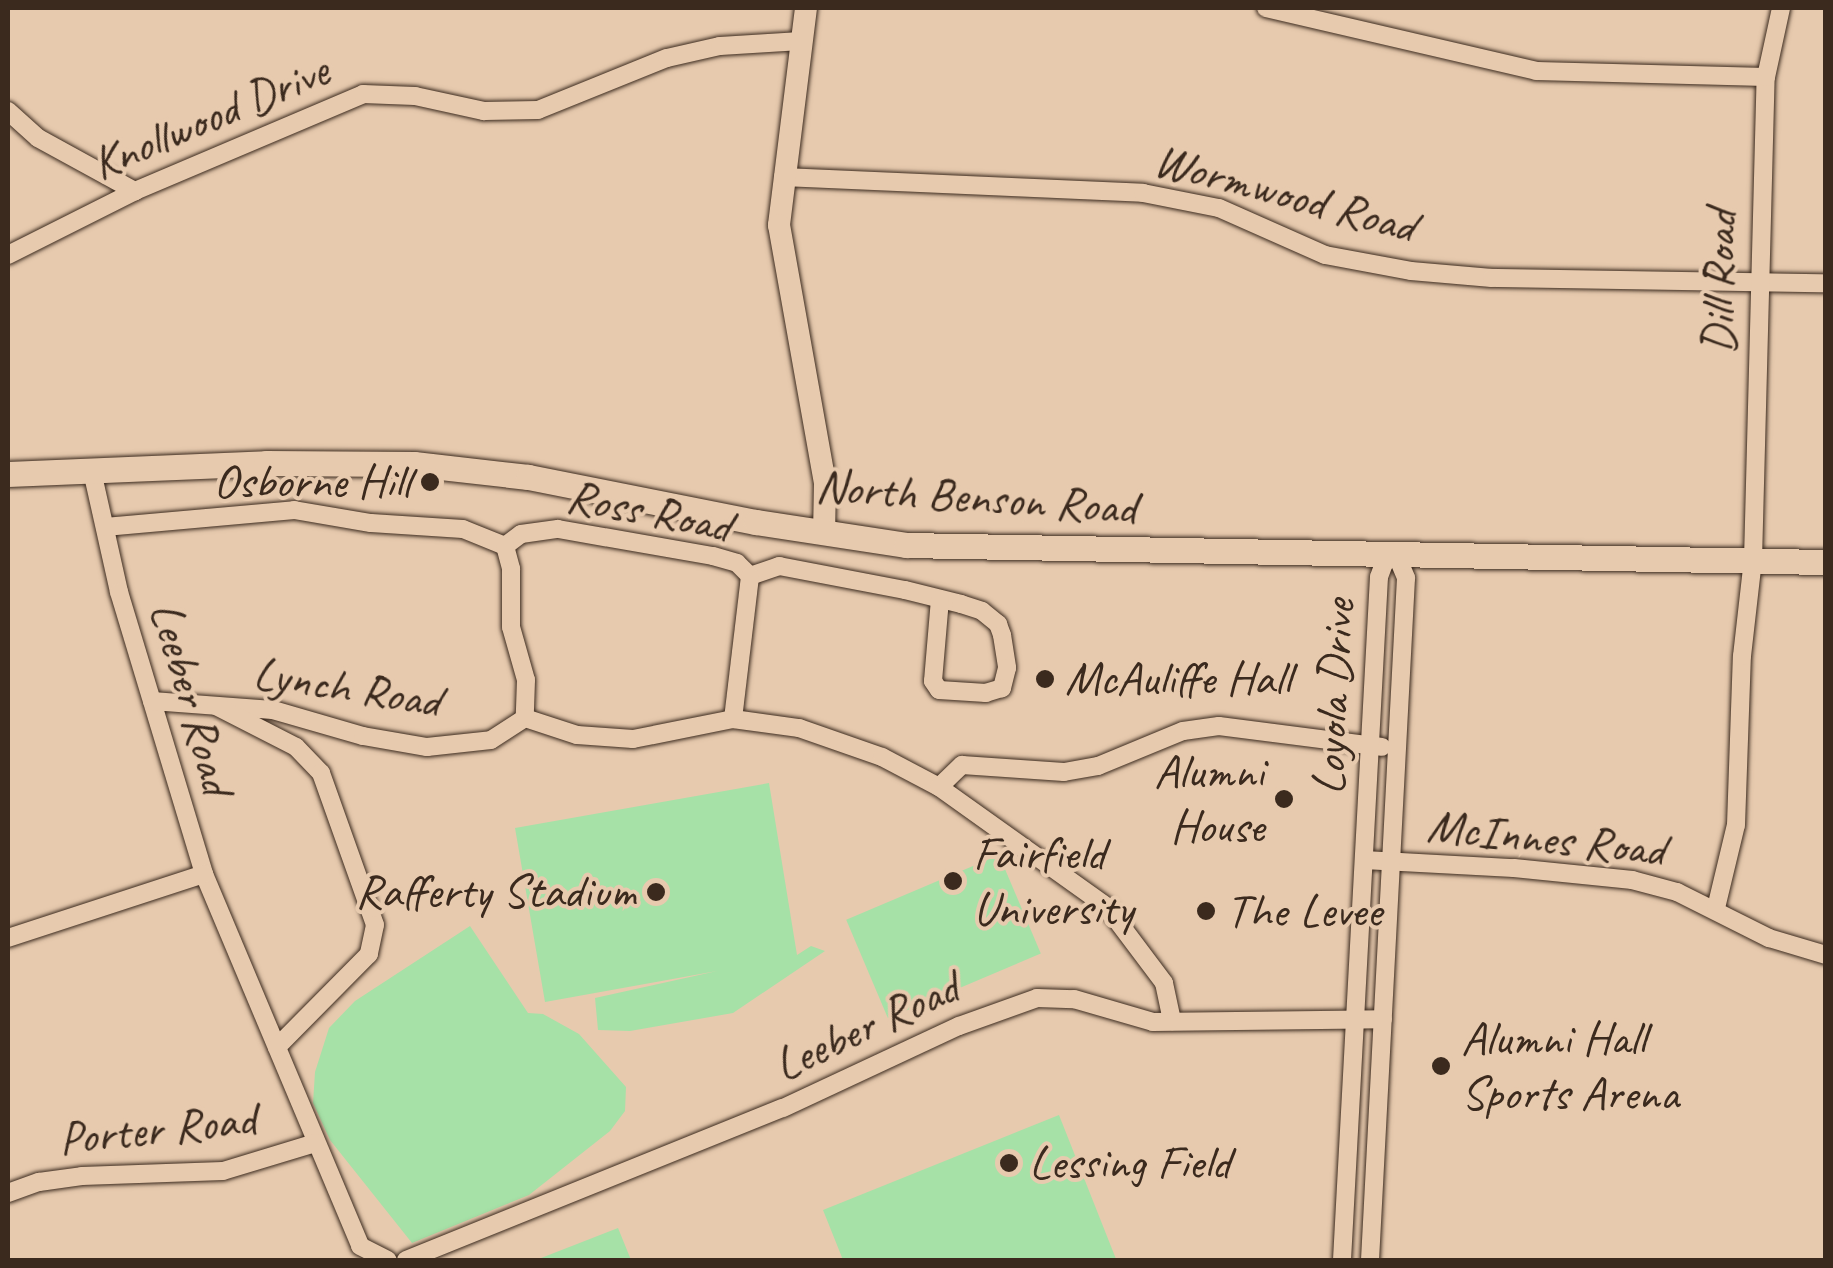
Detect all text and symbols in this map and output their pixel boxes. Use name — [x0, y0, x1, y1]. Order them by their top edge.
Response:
street label: Knollwood Drive — [83, 41, 337, 193]
street label: Wormwood Road — [1148, 131, 1422, 255]
street label: Dill Road — [1689, 209, 1749, 355]
place label: Osborne Hill — [213, 453, 410, 511]
street label: North Benson Road — [814, 457, 1138, 537]
street label: Ross Road — [562, 467, 736, 555]
marker: Osborne Hill — [419, 471, 441, 493]
street label: Leeber Road — [137, 595, 247, 801]
street label: Loyola Drive — [1299, 598, 1367, 796]
street label: Lynch Road — [249, 644, 445, 730]
place label: McAuliffe Hall — [1065, 650, 1291, 708]
marker: McAuliffe Hall — [1034, 668, 1056, 690]
place label: Alumni House — [1154, 742, 1264, 855]
marker: Alumni House — [1273, 788, 1295, 810]
street label: McInnes Road — [1425, 797, 1667, 879]
place label: Fairfield University — [973, 824, 1133, 937]
place label: Rafferty Stadium — [355, 863, 636, 921]
marker: Fairfield University — [942, 870, 964, 892]
marker: Rafferty Stadium — [645, 881, 667, 903]
place label: The Levee — [1226, 882, 1382, 940]
marker: The Levee — [1195, 900, 1217, 922]
street label: Leeber Road — [764, 958, 968, 1094]
place label: Alumni Hall Sports Arena — [1461, 1009, 1678, 1122]
marker: Alumni Hall Sports Arena — [1430, 1055, 1452, 1077]
street label: Porter Road — [57, 1090, 257, 1168]
place label: Lessing Field — [1029, 1134, 1231, 1192]
marker: Lessing Field — [998, 1152, 1020, 1174]

